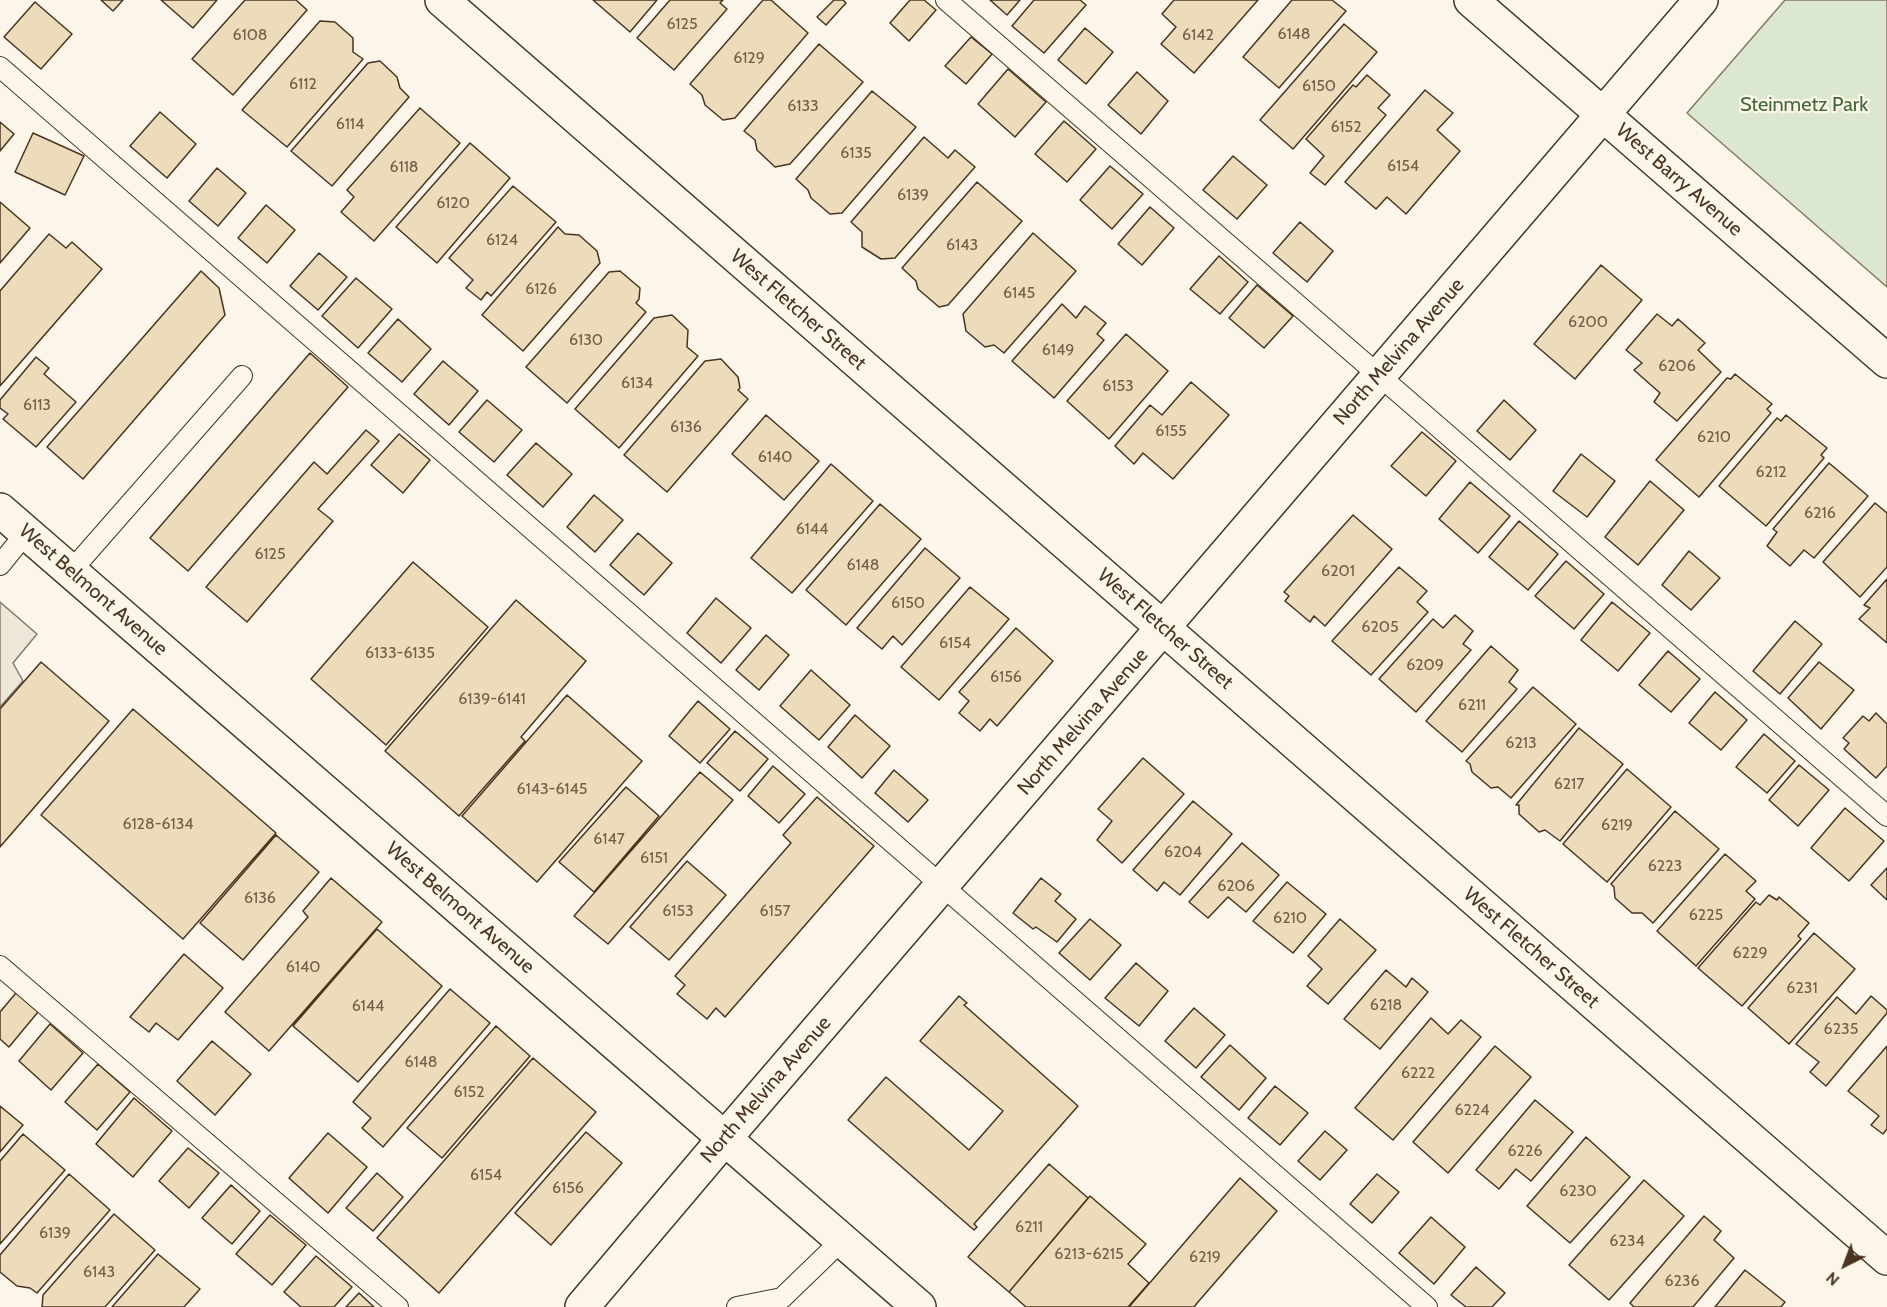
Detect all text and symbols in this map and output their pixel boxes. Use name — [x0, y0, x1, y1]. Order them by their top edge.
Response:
house number: 6125 — [666, 14, 698, 34]
house number: 6148 — [1277, 24, 1311, 44]
house number: 6108 — [232, 25, 268, 45]
house number: 6142 — [1182, 25, 1214, 45]
house number: 6129 — [733, 48, 765, 68]
house number: 6112 — [289, 74, 317, 94]
house number: 6150 — [1302, 76, 1336, 96]
park label: Steinmetz Park — [1740, 93, 1868, 117]
house number: 6133 — [787, 96, 819, 116]
house number: 6114 — [336, 114, 364, 134]
house number: 6152 — [1330, 117, 1362, 137]
street label: West Barry Avenue — [1611, 118, 1747, 242]
house number: 6135 — [840, 143, 872, 163]
house number: 6154 — [1387, 156, 1419, 176]
house number: 6118 — [389, 157, 419, 177]
house number: 6139 — [897, 185, 929, 205]
house number: 6120 — [436, 193, 470, 213]
house number: 6124 — [486, 230, 518, 250]
house number: 6143 — [946, 235, 978, 255]
street label: West Fletcher Street — [725, 244, 871, 376]
street label: North Melvina Avenue — [1329, 274, 1469, 430]
house number: 6126 — [525, 279, 557, 299]
house number: 6145 — [1003, 283, 1035, 303]
house number: 6200 — [1568, 312, 1608, 332]
house number: 6130 — [569, 330, 603, 350]
house number: 6149 — [1042, 340, 1074, 360]
house number: 6206 — [1658, 356, 1696, 376]
house number: 6134 — [621, 373, 653, 393]
house number: 6153 — [1102, 376, 1134, 396]
house number: 6113 — [23, 395, 51, 415]
house number: 6136 — [670, 417, 702, 437]
house number: 6155 — [1155, 421, 1187, 441]
house number: 6210 — [1697, 427, 1731, 447]
house number: 6140 — [758, 447, 792, 467]
house number: 6212 — [1755, 462, 1787, 482]
house number: 6216 — [1804, 503, 1836, 523]
street label: West Belmont Avenue — [14, 519, 172, 661]
house number: 6144 — [796, 519, 828, 539]
house number: 6125 — [254, 544, 286, 564]
house number: 6148 — [846, 555, 880, 575]
house number: 6201 — [1321, 561, 1355, 581]
street label: West Fletcher Street — [1092, 563, 1238, 695]
house number: 6150 — [891, 593, 925, 613]
house number: 6205 — [1361, 617, 1399, 637]
house number: 6154 — [939, 633, 971, 653]
house number: 6133-6135 — [365, 643, 435, 663]
street label: North Melvina Avenue — [1013, 644, 1153, 800]
house number: 6209 — [1406, 655, 1444, 675]
house number: 6156 — [990, 667, 1022, 687]
house number: 6139-6141 — [458, 689, 526, 709]
house number: 6211 — [1458, 695, 1486, 715]
house number: 6213 — [1505, 733, 1537, 753]
house number: 6217 — [1554, 774, 1584, 794]
house number: 6143-6145 — [517, 779, 587, 799]
house number: 6128-6134 — [122, 814, 194, 834]
house number: 6219 — [1601, 815, 1633, 835]
house number: 6147 — [593, 829, 625, 849]
street label: West Belmont Avenue — [381, 837, 539, 979]
house number: 6204 — [1164, 842, 1202, 862]
house number: 6151 — [640, 848, 668, 868]
house number: 6223 — [1648, 856, 1682, 876]
house number: 6206 — [1217, 876, 1255, 896]
street label: West Fletcher Street — [1458, 882, 1604, 1014]
house number: 6136 — [244, 888, 276, 908]
house number: 6153 — [662, 901, 694, 921]
house number: 6157 — [760, 901, 790, 921]
house number: 6225 — [1689, 905, 1723, 925]
house number: 6210 — [1273, 908, 1307, 928]
house number: 6229 — [1733, 943, 1767, 963]
house number: 6140 — [286, 957, 320, 977]
house number: 6231 — [1786, 978, 1818, 998]
house number: 6218 — [1370, 995, 1402, 1015]
house number: 6144 — [352, 996, 384, 1016]
street label: North Melvina Avenue — [696, 1012, 836, 1168]
house number: 6235 — [1824, 1019, 1858, 1039]
house number: 6148 — [404, 1052, 438, 1072]
house number: 6222 — [1401, 1063, 1435, 1083]
house number: 6152 — [453, 1082, 485, 1102]
house number: 6224 — [1454, 1100, 1490, 1120]
house number: 6226 — [1508, 1141, 1542, 1161]
house number: 6154 — [470, 1165, 502, 1185]
house number: 6156 — [552, 1178, 584, 1198]
house number: 6230 — [1559, 1181, 1597, 1201]
house number: 6211 — [1015, 1217, 1043, 1237]
house number: 6139 — [39, 1223, 71, 1243]
house number: 6234 — [1609, 1231, 1645, 1251]
north arrow — [1815, 1235, 1875, 1295]
house number: 6213-6215 — [1054, 1244, 1124, 1264]
house number: 6219 — [1189, 1247, 1221, 1267]
house number: 6143 — [83, 1262, 115, 1282]
text: N — [1822, 1268, 1843, 1290]
house number: 6236 — [1664, 1271, 1700, 1291]

